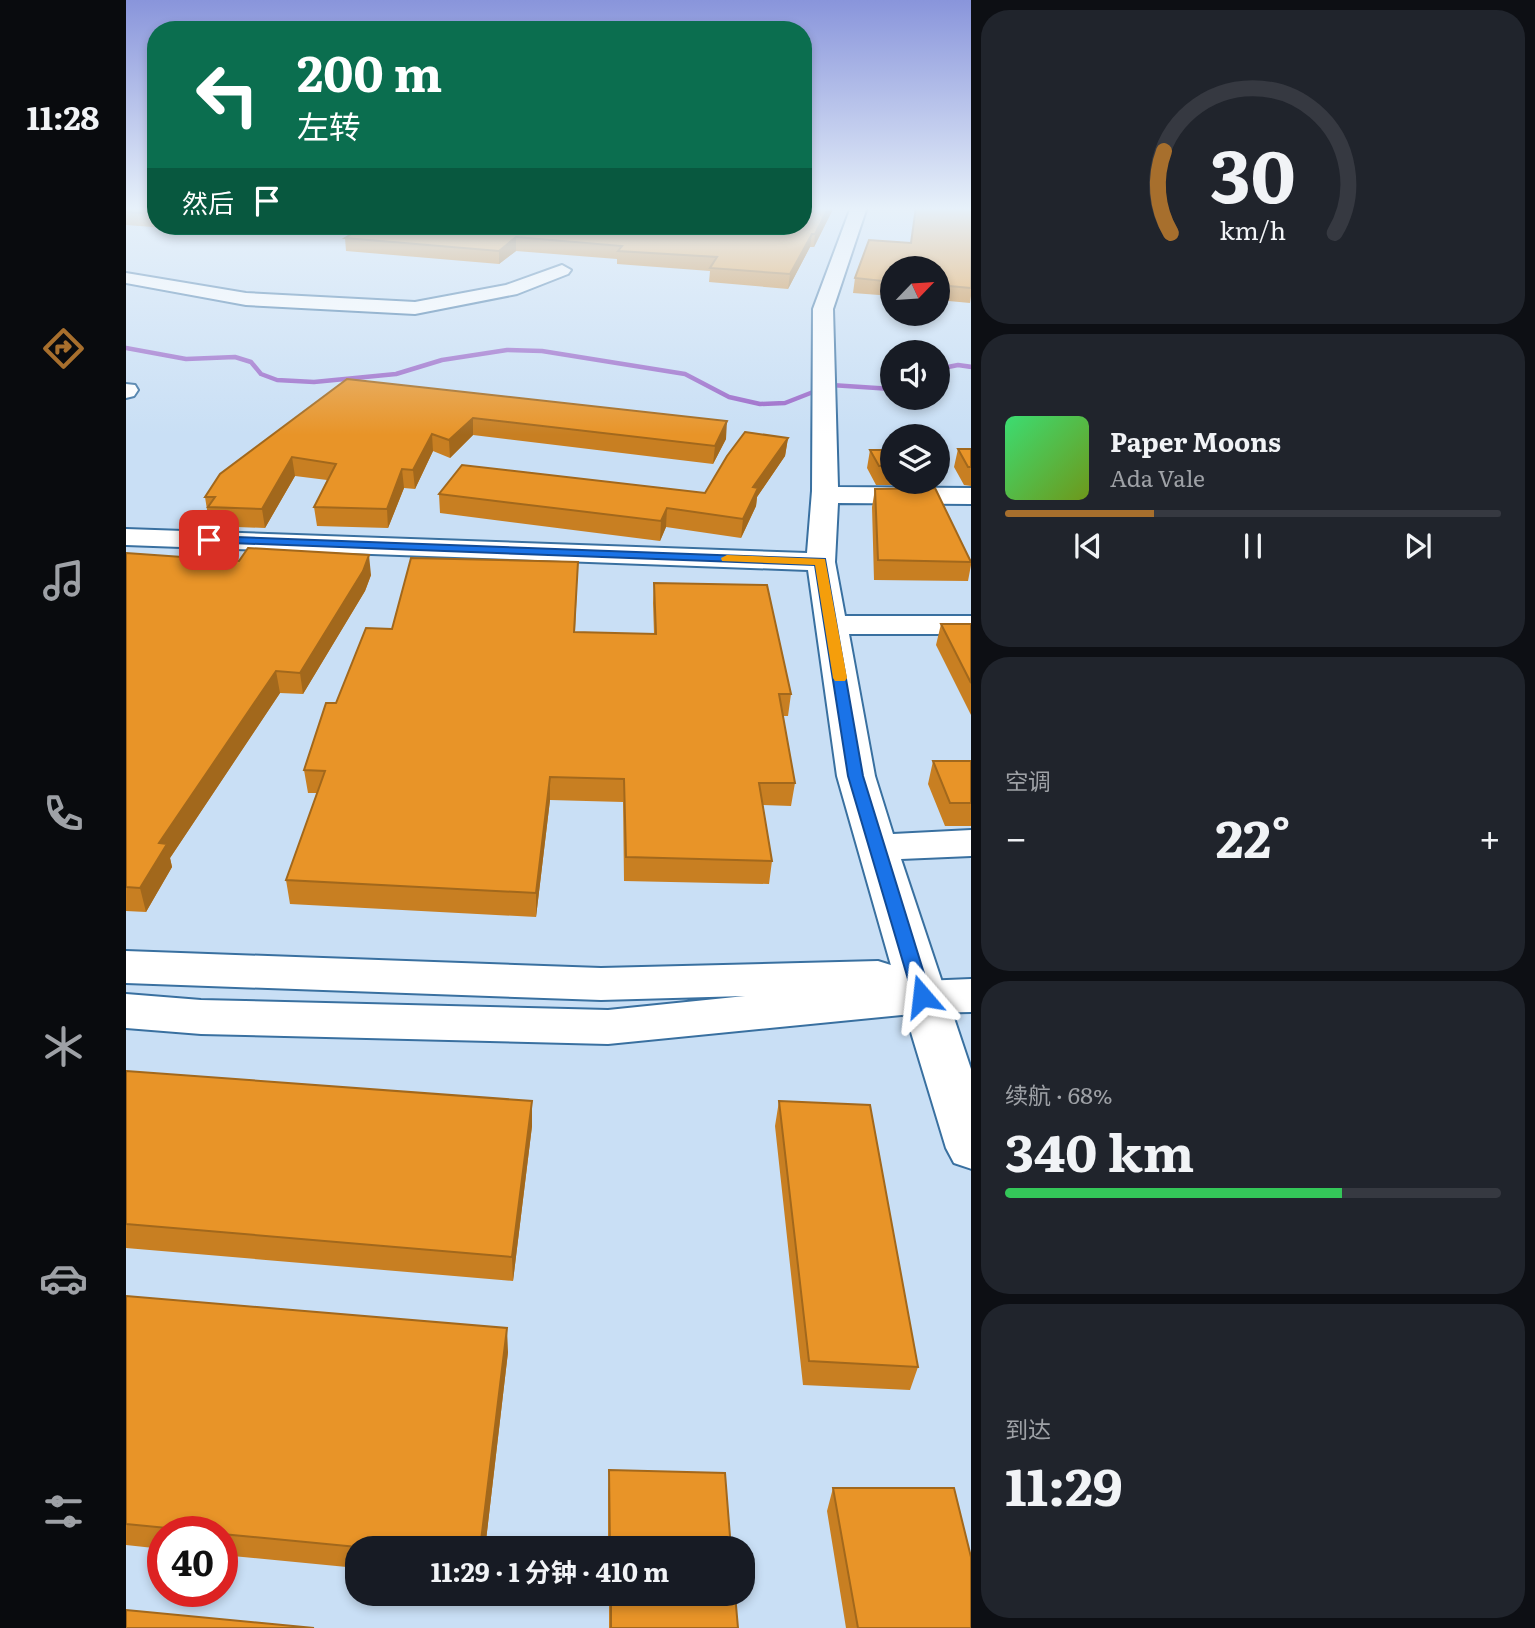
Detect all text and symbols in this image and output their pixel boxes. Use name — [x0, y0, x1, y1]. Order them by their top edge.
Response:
text: 200 m — [297, 34, 442, 107]
icon: left — [182, 49, 273, 140]
text: 11:28 — [27, 92, 99, 140]
text: 左转 — [297, 101, 361, 149]
text: 30 — [1210, 117, 1296, 225]
text: 然后 — [182, 182, 234, 221]
icon: arrive — [248, 182, 286, 220]
text: km/h — [1220, 211, 1286, 248]
north arrow — [880, 256, 950, 326]
map controls — [880, 256, 950, 494]
icon: directions — [39, 324, 88, 373]
button: sound — [880, 340, 950, 410]
text: Paper Moons — [1110, 421, 1281, 460]
button: layers — [880, 424, 950, 494]
text: Ada Vale — [1110, 460, 1205, 494]
pin — [179, 510, 239, 570]
icon: arrive — [190, 521, 228, 559]
icon: previous — [1069, 527, 1107, 565]
icon: pause — [1234, 527, 1272, 565]
icon: next — [1399, 527, 1437, 565]
icon: music — [39, 556, 88, 605]
text: 空调 — [1005, 763, 1051, 797]
icon: phone — [39, 789, 88, 838]
text: 22° — [1215, 797, 1291, 874]
text: − — [1005, 807, 1027, 864]
text: + — [1479, 807, 1501, 864]
position arrow — [885, 959, 959, 1033]
icon: climate — [39, 1022, 88, 1071]
text: 续航 · 68% — [1005, 1077, 1112, 1111]
text: 340 km — [1005, 1111, 1194, 1188]
icon: car — [39, 1254, 88, 1303]
text: 到达 — [1005, 1411, 1051, 1445]
text: 11:29 — [1005, 1445, 1123, 1522]
icon: filters — [39, 1487, 88, 1536]
speed limit sign: 40 — [147, 1516, 238, 1607]
text: 11:29 · 1 分钟 · 410 m — [431, 1551, 669, 1590]

